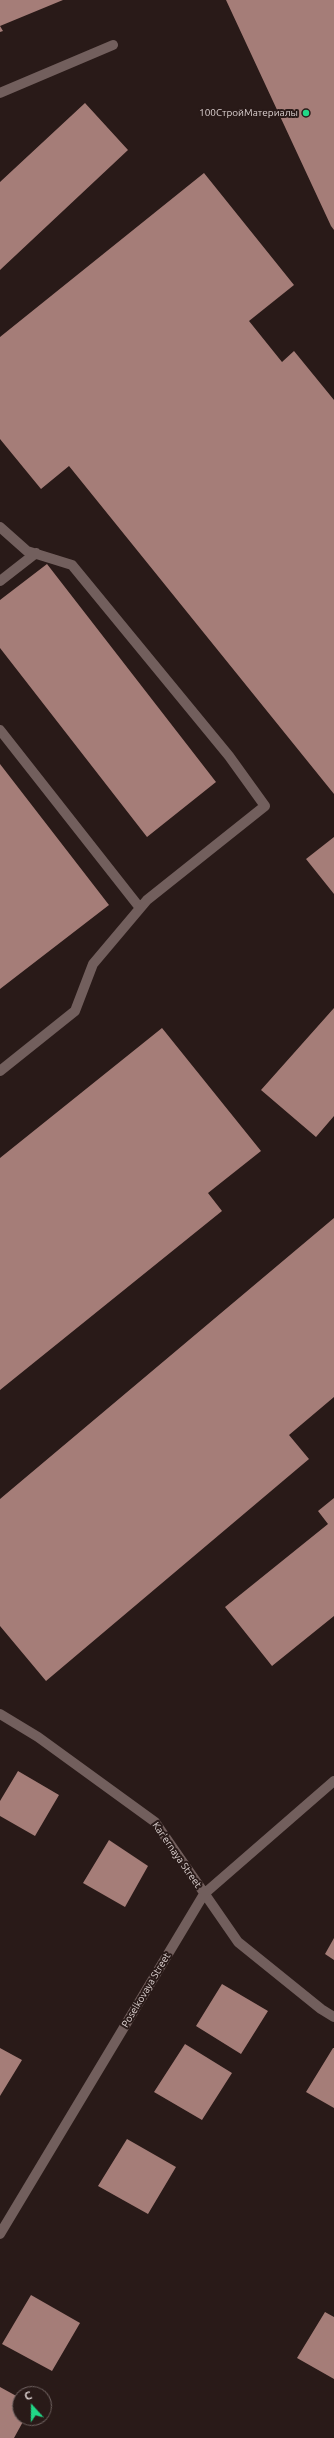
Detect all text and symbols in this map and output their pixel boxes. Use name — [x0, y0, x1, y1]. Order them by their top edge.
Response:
place label: 100СтройМатериалы — [199, 107, 298, 119]
marker: 100СтройМатериалы — [301, 108, 311, 118]
street label: Kar'ernaya Street — [150, 1820, 204, 1890]
street label: Poselkovaya Street — [119, 1950, 173, 2030]
north arrow — [12, 2386, 52, 2426]
text: С — [23, 2389, 33, 2403]

